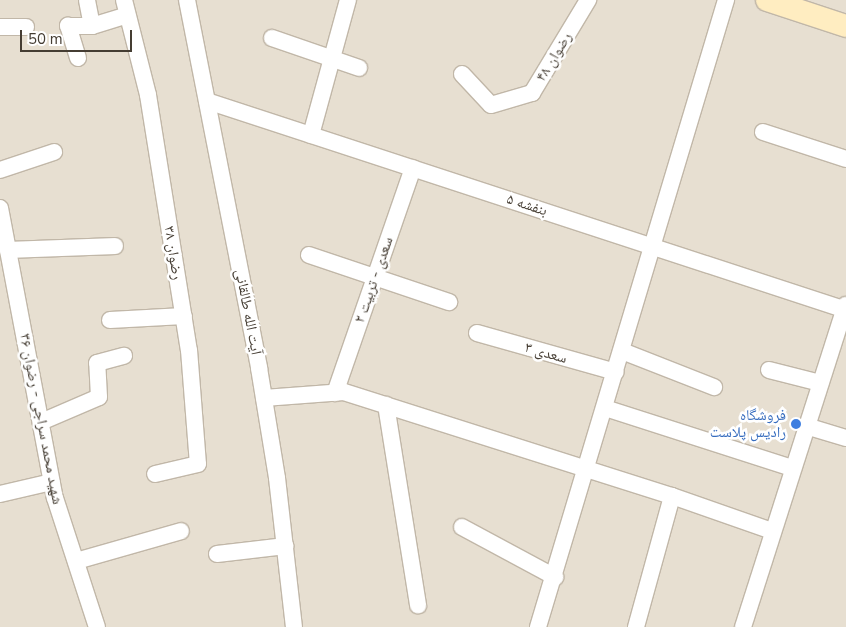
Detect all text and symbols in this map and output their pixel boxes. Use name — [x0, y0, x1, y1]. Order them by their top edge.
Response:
scale bar — [22, 20, 135, 52]
text: 50 m — [28, 29, 63, 49]
street label: رضوان ۴۸ — [532, 29, 576, 85]
street label: بنفشه ۵ — [504, 190, 550, 220]
street label: رضوان ۳۸ — [160, 225, 186, 281]
street label: سعدی - تربیت ۲ — [351, 234, 397, 326]
street label: آیت الله طالقانی — [231, 268, 265, 356]
street label: شهید محمد سراجی - رضوان ۳۶ — [16, 332, 66, 506]
street label: سعدی ۳ — [523, 338, 569, 368]
place label: فروشگاه رادیس پلاست — [710, 406, 786, 441]
marker: فروشگاه رادیس پلاست — [790, 418, 802, 430]

